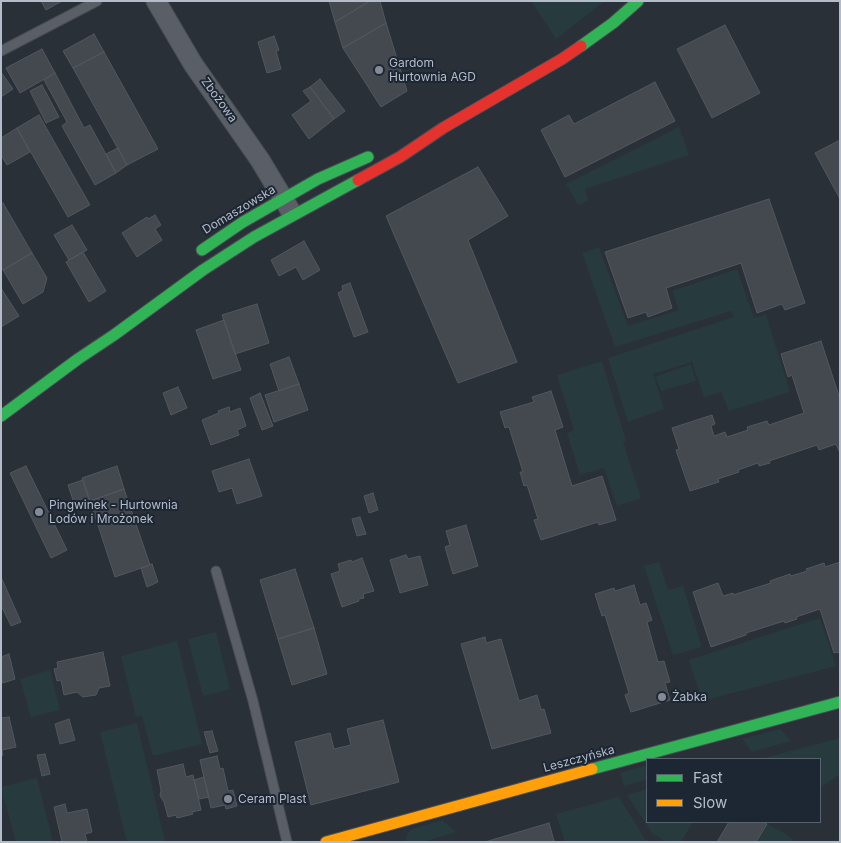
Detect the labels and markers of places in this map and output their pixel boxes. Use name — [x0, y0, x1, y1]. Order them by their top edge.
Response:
place label: Gardom Hurtownia AGD — [389, 56, 476, 84]
marker: Gardom Hurtownia AGD — [373, 64, 385, 76]
place label: Pingwinek - Hurtownia Lodów i Mrożonek — [49, 498, 178, 526]
marker: Pingwinek - Hurtownia Lodów i Mrożonek — [33, 506, 45, 518]
place label: Żabka — [672, 690, 707, 704]
marker: Żabka — [656, 691, 668, 703]
place label: Ceram Plast — [238, 792, 306, 806]
marker: Ceram Plast — [222, 793, 234, 805]

